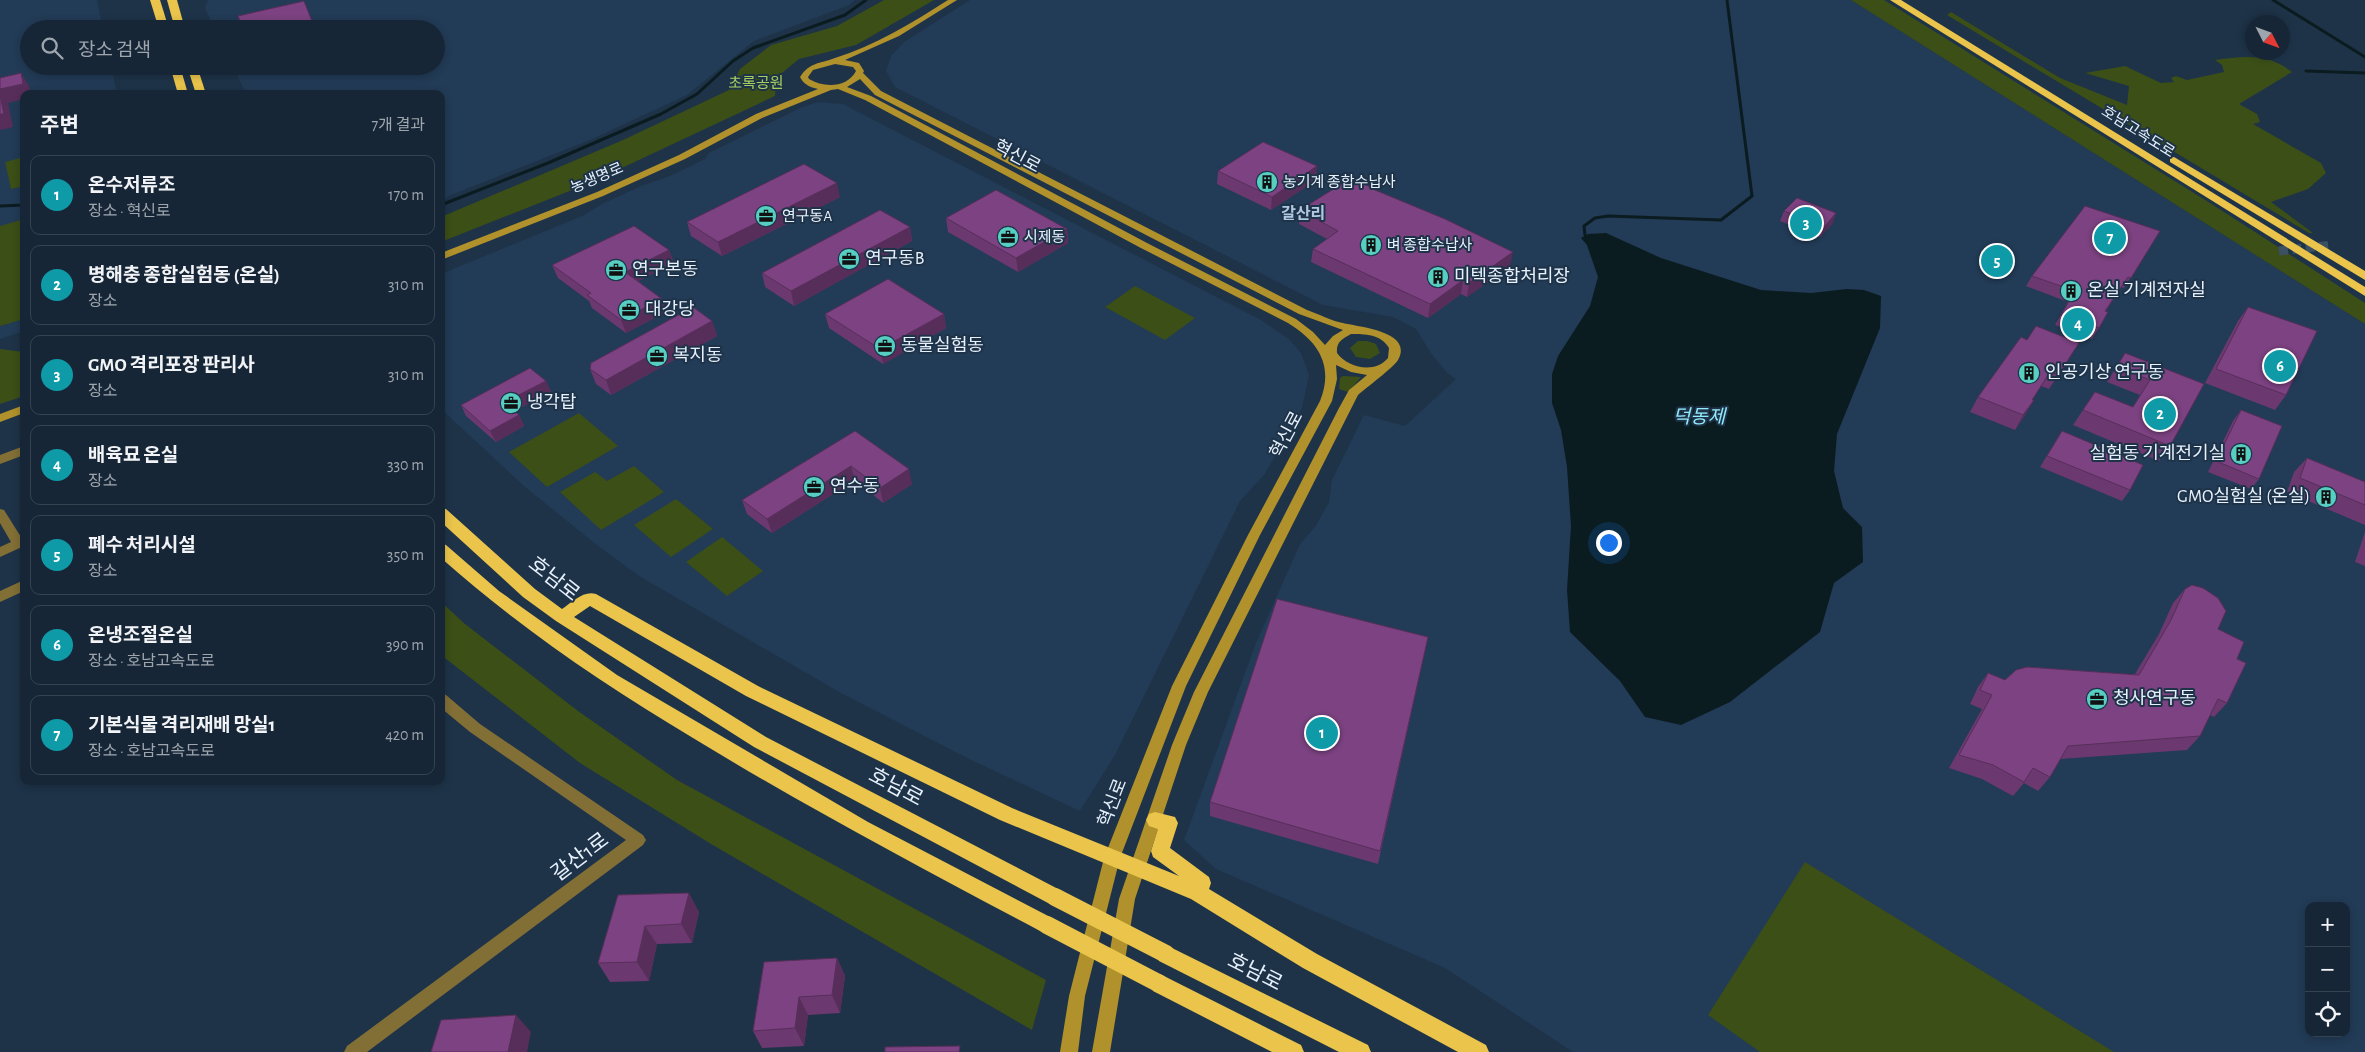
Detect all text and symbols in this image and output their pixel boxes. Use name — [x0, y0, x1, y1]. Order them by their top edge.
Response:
north arrow — [2245, 15, 2290, 60]
search box — [20, 20, 445, 75]
icon: search — [38, 34, 66, 62]
text: 장소 검색 — [78, 41, 151, 60]
park label: 초록공원 — [728, 75, 784, 91]
street label: 호남고속도로 — [2099, 103, 2178, 160]
text: 주변 — [40, 115, 79, 136]
text: 7개 결과 — [372, 117, 425, 133]
street label: 혁신로 — [991, 137, 1044, 177]
street label: 농생명로 — [568, 159, 625, 196]
building icon: 농기계 종합수납사 — [1255, 170, 1279, 194]
place label: 농기계 종합수납사 — [1283, 174, 1396, 190]
text: 온수저류조 — [88, 176, 175, 195]
text: 1 — [54, 187, 60, 203]
text: 170 m — [388, 187, 424, 203]
text: 장소 · 혁신로 — [88, 203, 171, 219]
office icon: 연구동A — [754, 204, 778, 228]
pin: 3 — [1790, 204, 1822, 242]
district label: 갈산리 — [1281, 205, 1325, 222]
place label: 연구동A — [782, 208, 832, 224]
pin: 7 — [2094, 219, 2126, 257]
office icon: 시제동 — [996, 225, 1020, 249]
place label: 시제동 — [1024, 229, 1065, 245]
building icon: 벼 종합수납사 — [1359, 233, 1383, 257]
place label: 벼 종합수납사 — [1387, 237, 1472, 253]
pin: 5 — [1981, 242, 2013, 280]
office icon: 연구동B — [837, 247, 861, 271]
place label: 연구동B — [865, 249, 924, 268]
office icon: 연구본동 — [604, 258, 628, 282]
place label: 연구본동 — [632, 260, 698, 279]
building icon: 미텍종합처리장 — [1426, 265, 1450, 289]
text: 병해충 종합실험동 (온실) — [88, 266, 280, 285]
place label: 미텍종합처리장 — [1454, 266, 1570, 286]
text: 2 — [53, 277, 61, 293]
text: 310 m — [388, 277, 424, 293]
building icon: 온실 기계전자실 — [2059, 279, 2083, 303]
place label: 온실 기계전자실 — [2087, 280, 2206, 300]
text: 장소 — [88, 293, 117, 309]
office icon: 대강당 — [617, 298, 641, 322]
place label: 대강당 — [645, 299, 695, 319]
pin: 4 — [2062, 305, 2094, 343]
office icon: 동물실험동 — [873, 334, 897, 358]
place label: 동물실험동 — [901, 335, 984, 355]
office icon: 복지동 — [645, 344, 669, 368]
place label: 복지동 — [673, 345, 723, 365]
pin: 6 — [2264, 347, 2296, 385]
text: GMO 격리포장 판리사 — [88, 356, 255, 375]
building icon: 인공기상 연구동 — [2017, 361, 2041, 385]
place label: 인공기상 연구동 — [2045, 362, 2164, 382]
text: 3 — [54, 367, 60, 383]
text: 310 m — [388, 367, 424, 383]
text: 장소 — [88, 383, 117, 399]
office icon: 냉각탑 — [499, 391, 523, 415]
place label: 냉각탑 — [527, 392, 577, 412]
pin: 2 — [2144, 395, 2176, 433]
water label: 덕동제 — [1673, 407, 1728, 427]
street label: 혁신로 — [1267, 408, 1307, 461]
building icon: 실험동 기계전기실 — [2229, 442, 2253, 466]
place label: 실험동 기계전기실 — [2090, 443, 2225, 463]
text: 배육묘 온실 — [88, 446, 178, 465]
text: 4 — [53, 457, 61, 473]
text: 330 m — [387, 457, 424, 473]
text: 장소 — [88, 473, 117, 489]
office icon: 연수동 — [802, 475, 826, 499]
place label: 연수동 — [830, 477, 880, 496]
building icon: GMO실험실 (온실) — [2314, 485, 2338, 509]
place label: GMO실험실 (온실) — [2177, 486, 2310, 506]
your location — [1596, 530, 1622, 556]
text: 폐수 처리시설 — [88, 536, 196, 555]
text: 5 — [54, 547, 60, 563]
text: 350 m — [387, 547, 424, 563]
street label: 호남로 — [525, 552, 584, 605]
text: 장소 — [88, 563, 117, 579]
text: 온냉조절온실 — [88, 626, 193, 645]
text: 6 — [53, 637, 61, 653]
text: 390 m — [386, 637, 424, 653]
text: 장소 · 호남고속도로 — [88, 653, 215, 669]
office icon: 청사연구동 — [2085, 687, 2109, 711]
place label: 청사연구동 — [2113, 689, 2196, 708]
pin: 1 — [1306, 714, 1338, 752]
text: 기본식물 격리재배 망실1 — [88, 716, 275, 735]
text: 7 — [54, 727, 60, 743]
text: 420 m — [385, 727, 424, 743]
text: 장소 · 호남고속도로 — [88, 743, 215, 759]
street label: 호남로 — [865, 763, 927, 810]
street label: 혁신로 — [1095, 776, 1130, 829]
street label: 갈산1로 — [547, 828, 612, 885]
map controls — [2305, 902, 2350, 1037]
button: + — [2305, 902, 2350, 947]
button: − — [2305, 947, 2350, 992]
street label: 호남로 — [1224, 949, 1286, 995]
button: locate — [2305, 992, 2350, 1037]

